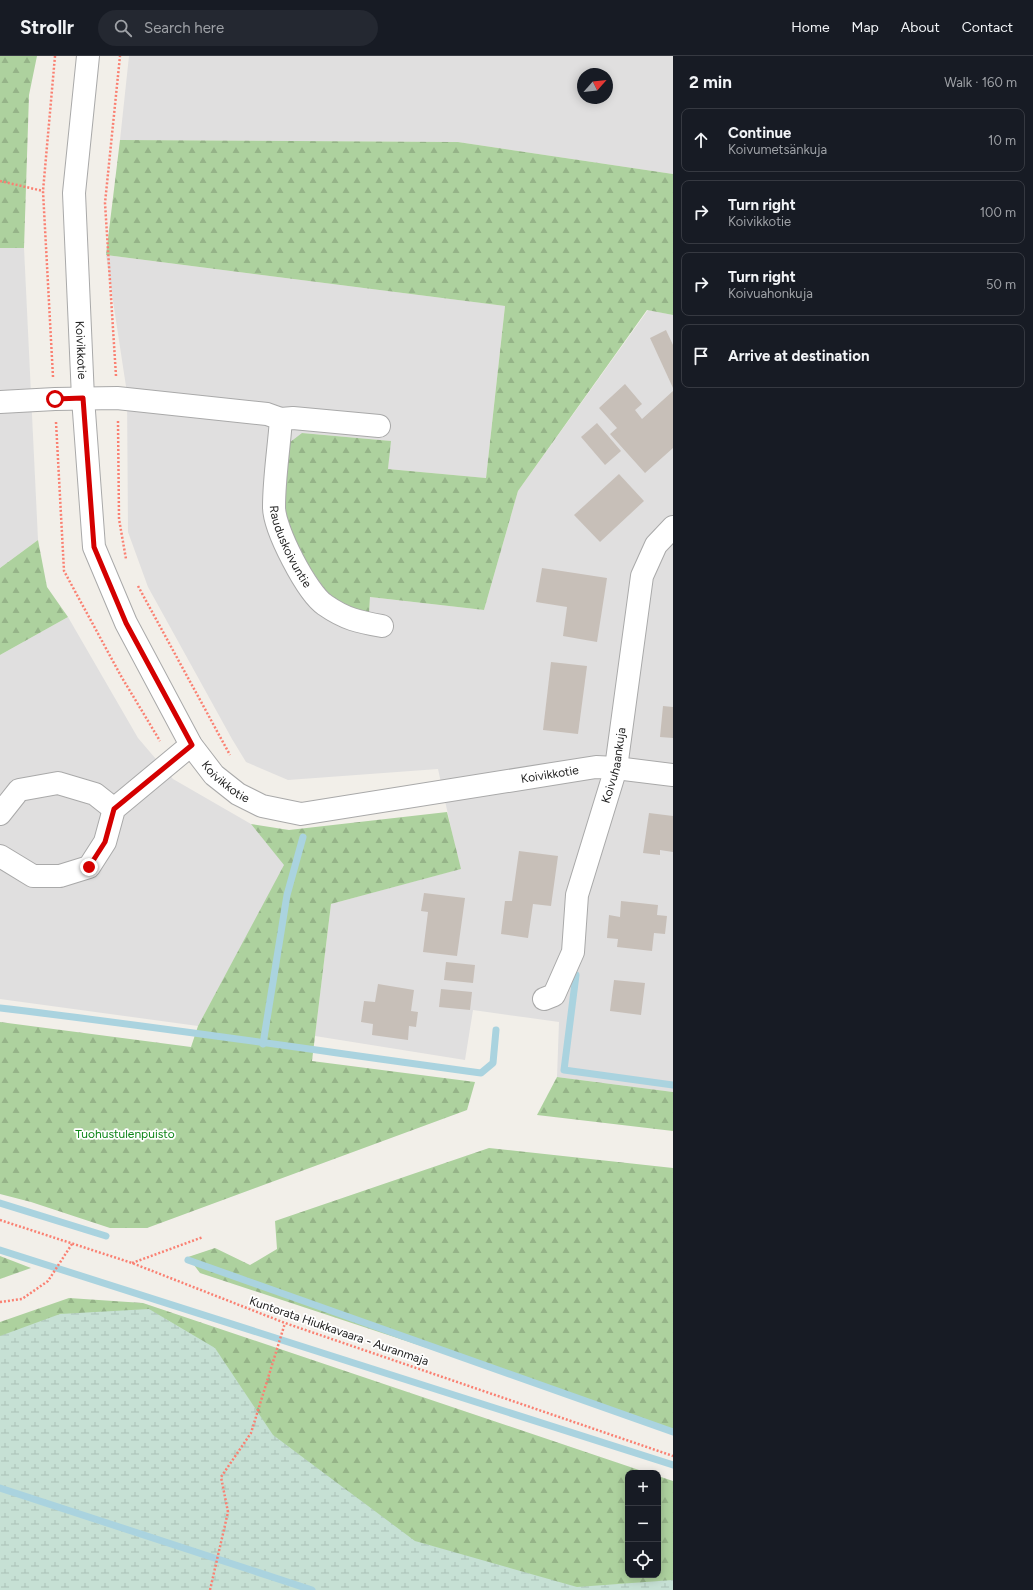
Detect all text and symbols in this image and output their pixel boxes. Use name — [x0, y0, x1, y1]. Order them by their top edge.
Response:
search box — [98, 10, 378, 46]
text: Strollr — [20, 16, 74, 39]
icon: search — [112, 17, 134, 39]
text: Search here — [144, 19, 224, 37]
text: Home — [791, 19, 830, 36]
text: Map — [852, 19, 879, 36]
text: About — [901, 19, 940, 36]
text: Contact — [962, 19, 1013, 36]
north arrow — [577, 68, 613, 104]
text: 2 min — [689, 72, 732, 92]
text: Walk · 160 m — [944, 75, 1017, 90]
text: Continue — [728, 124, 791, 142]
icon: ahead — [690, 129, 712, 151]
text: 10 m — [988, 133, 1016, 148]
text: Koivumetsänkuja — [728, 142, 827, 157]
text: Turn right — [728, 196, 796, 214]
icon: right — [690, 201, 712, 223]
text: 100 m — [980, 205, 1016, 220]
text: Koivikkotie — [728, 214, 791, 229]
text: Turn right — [728, 268, 796, 286]
icon: right — [690, 273, 712, 295]
text: 50 m — [986, 277, 1016, 292]
text: Koivuahonkuja — [728, 286, 813, 301]
street label: Koivikkotie — [73, 321, 89, 380]
icon: arrive — [690, 345, 712, 367]
text: Arrive at destination — [728, 347, 869, 365]
route start — [46, 390, 64, 408]
street label: Rauduskoivuntie — [267, 505, 315, 591]
street label: Koivuhaankuja — [599, 726, 628, 805]
street label: Koivikkotie — [199, 758, 252, 806]
street label: Koivikkotie — [520, 763, 580, 786]
route end — [80, 858, 98, 876]
park label: Tuohustulenpuisto — [75, 1127, 175, 1141]
street label: Kuntorata Hiukkavaara - Auranmaja — [247, 1294, 431, 1368]
map controls — [625, 1470, 661, 1578]
button: + — [625, 1470, 661, 1506]
button: − — [625, 1506, 661, 1542]
button: locate — [625, 1542, 661, 1578]

